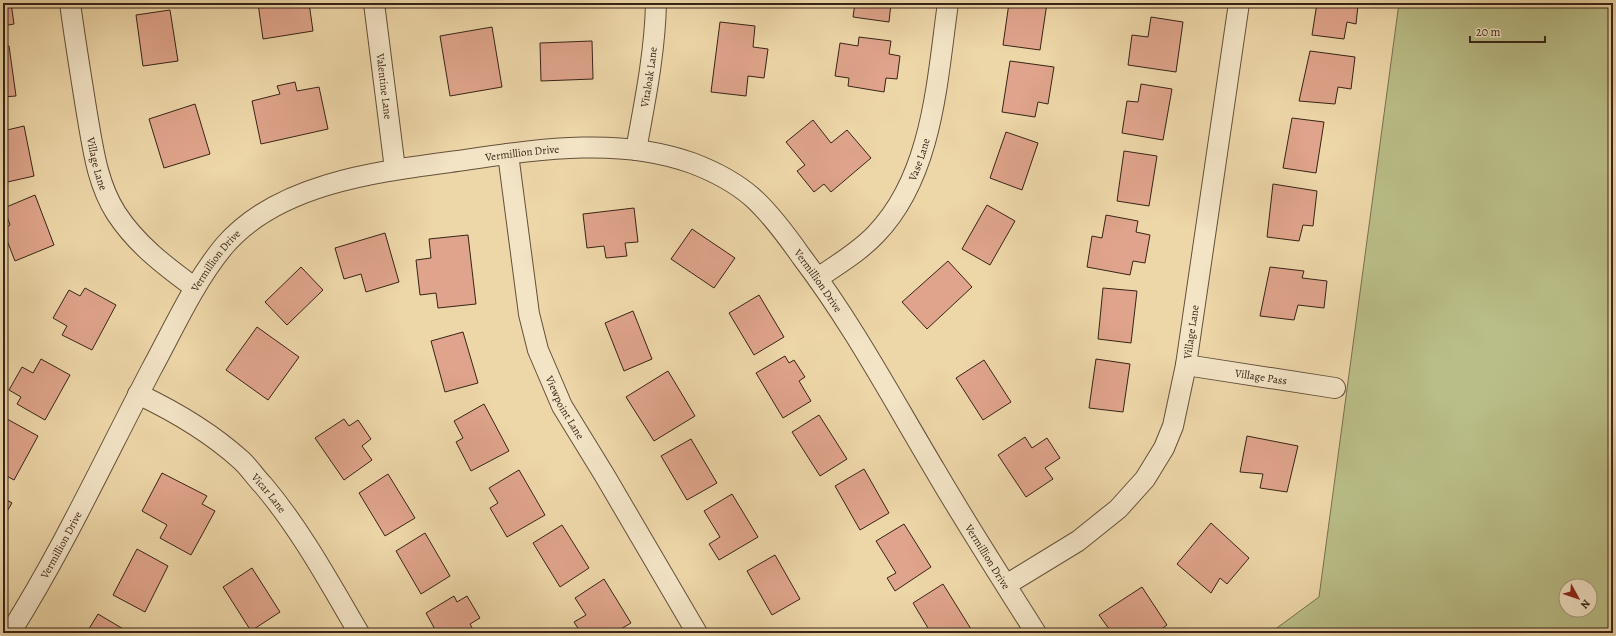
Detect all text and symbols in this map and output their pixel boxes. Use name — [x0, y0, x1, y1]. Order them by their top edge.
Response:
scale bar — [1470, 18, 1545, 44]
text: 20 m — [1476, 24, 1500, 40]
street label: Vitaloak Lane — [636, 46, 660, 109]
street label: Valentine Lane — [373, 52, 396, 120]
street label: Village Lane — [83, 135, 111, 192]
street label: Vase Lane — [904, 136, 933, 184]
street label: Vermillion Drive — [483, 141, 560, 165]
street label: Vermillion Drive — [187, 226, 244, 295]
street label: Vermillion Drive — [790, 245, 846, 315]
street label: Village Lane — [1179, 304, 1202, 361]
street label: Village Pass — [1233, 365, 1288, 388]
street label: Viewpoint Lane — [542, 372, 588, 442]
street label: Vicar Lane — [248, 469, 290, 516]
street label: Vermillion Drive — [36, 508, 85, 582]
street label: Vermillion Drive — [961, 520, 1014, 592]
north arrow — [1558, 578, 1598, 618]
text: N — [1577, 596, 1594, 612]

